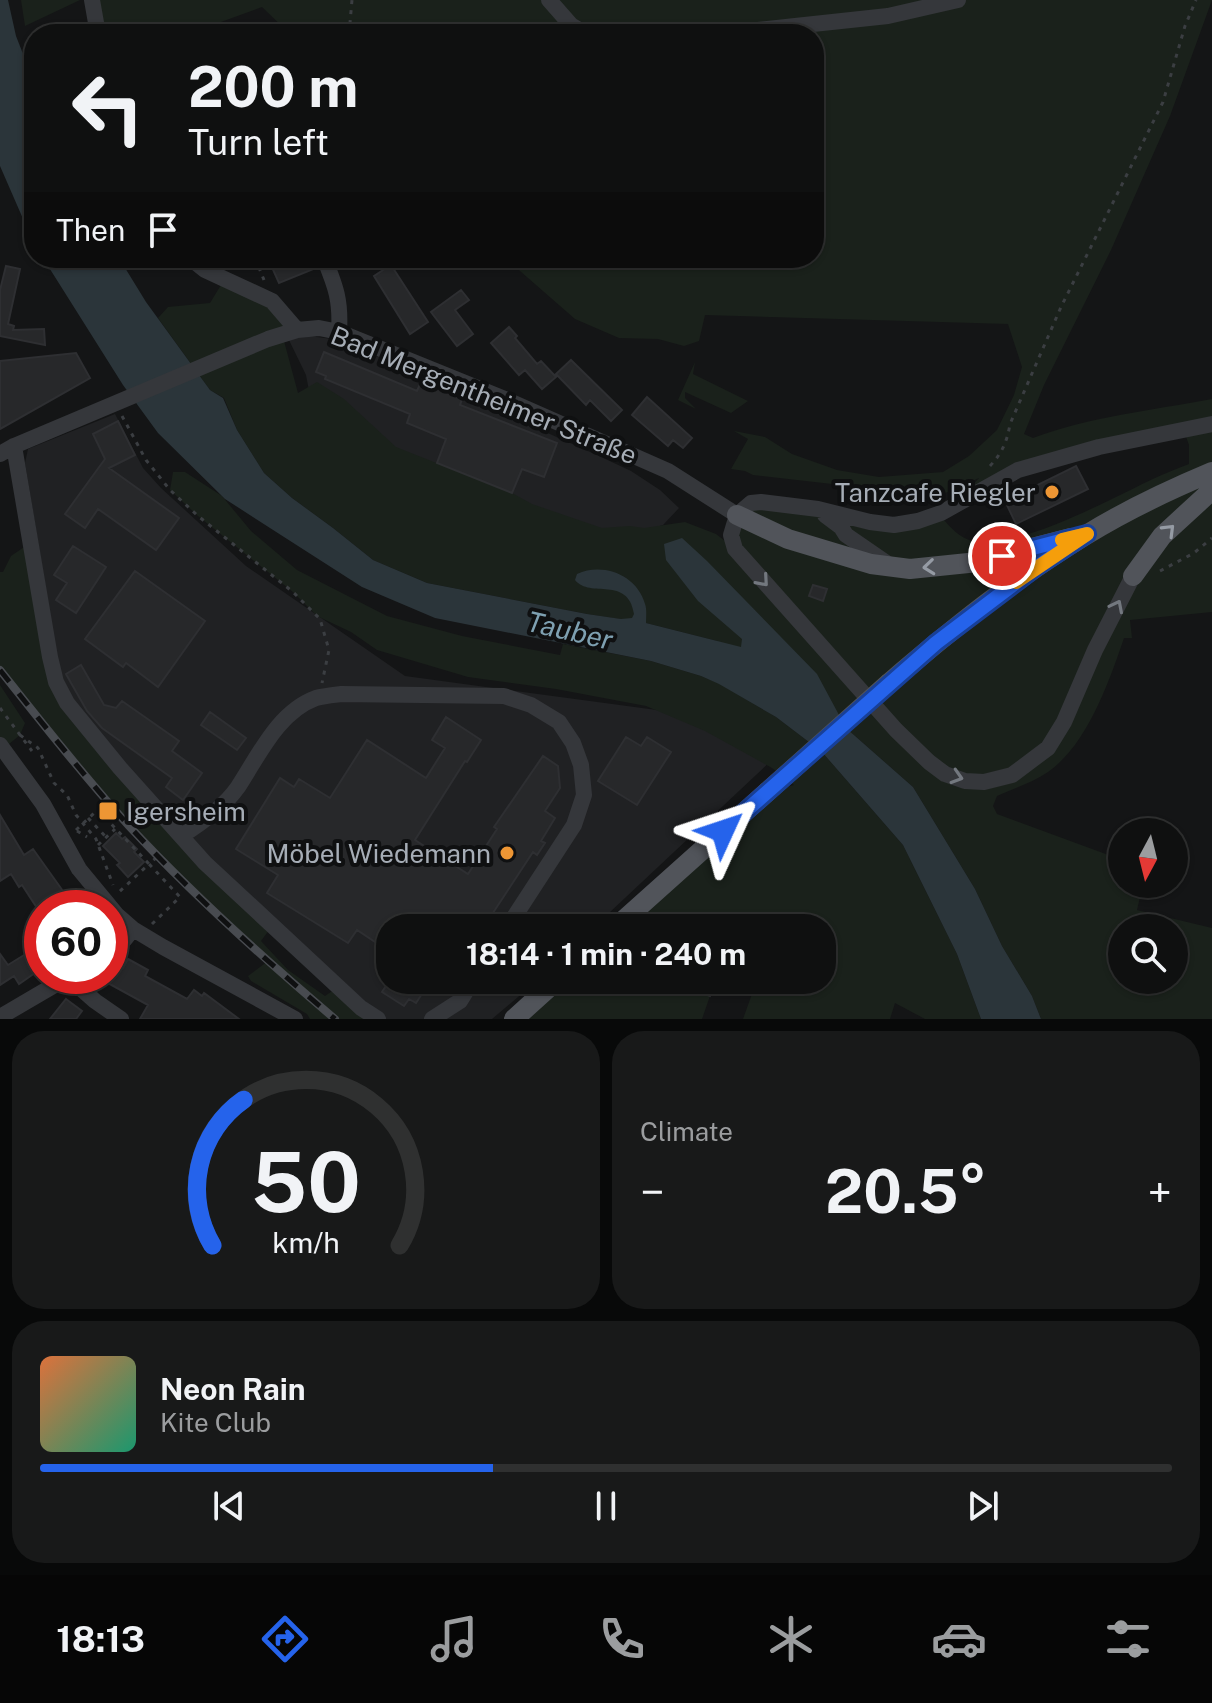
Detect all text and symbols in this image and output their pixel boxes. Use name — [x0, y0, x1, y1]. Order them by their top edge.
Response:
text: 200 m — [188, 54, 358, 120]
icon: left — [56, 56, 160, 160]
text: Turn left — [188, 121, 329, 163]
icon: arrive — [141, 208, 185, 252]
text: Then — [56, 212, 125, 248]
street label: Bad Mergentheimer Straße — [327, 319, 641, 471]
place label: Tanzcafe Riegler — [835, 477, 1036, 508]
marker: Tanzcafe Riegler — [1043, 483, 1061, 501]
pin — [968, 522, 1036, 590]
one-way arrow — [1160, 525, 1174, 540]
icon: arrive — [980, 534, 1024, 578]
one-way arrow — [922, 559, 935, 576]
one-way arrow — [754, 571, 768, 586]
one-way arrow — [1108, 599, 1123, 614]
water label: Tauber — [524, 604, 617, 656]
one-way arrow — [950, 768, 963, 784]
position arrow — [681, 789, 765, 873]
place label: Igersheim — [126, 796, 246, 827]
marker: Igersheim — [97, 800, 119, 822]
north arrow — [1108, 818, 1188, 898]
map controls — [1108, 818, 1188, 994]
place label: Möbel Wiedemann — [267, 838, 491, 869]
marker: Möbel Wiedemann — [498, 844, 516, 862]
speed limit sign: 60 — [24, 890, 128, 994]
button: search — [1108, 914, 1188, 994]
text: 18:14 · 1 min · 240 m — [466, 936, 746, 972]
text: Climate — [640, 1116, 733, 1147]
text: 50 — [251, 1133, 361, 1231]
text: 20.5° — [825, 1156, 987, 1227]
text: − — [640, 1166, 664, 1218]
text: + — [1148, 1166, 1172, 1218]
text: km/h — [272, 1226, 340, 1259]
text: Neon Rain — [160, 1371, 306, 1407]
text: Kite Club — [160, 1407, 271, 1438]
icon: previous — [207, 1484, 251, 1528]
icon: pause — [584, 1484, 628, 1528]
icon: next — [961, 1484, 1005, 1528]
icon: directions — [257, 1611, 313, 1667]
icon: music — [426, 1611, 482, 1667]
icon: phone — [594, 1611, 650, 1667]
icon: climate — [763, 1611, 819, 1667]
icon: car — [931, 1611, 987, 1667]
icon: filters — [1100, 1611, 1156, 1667]
text: 18:13 — [56, 1618, 145, 1660]

